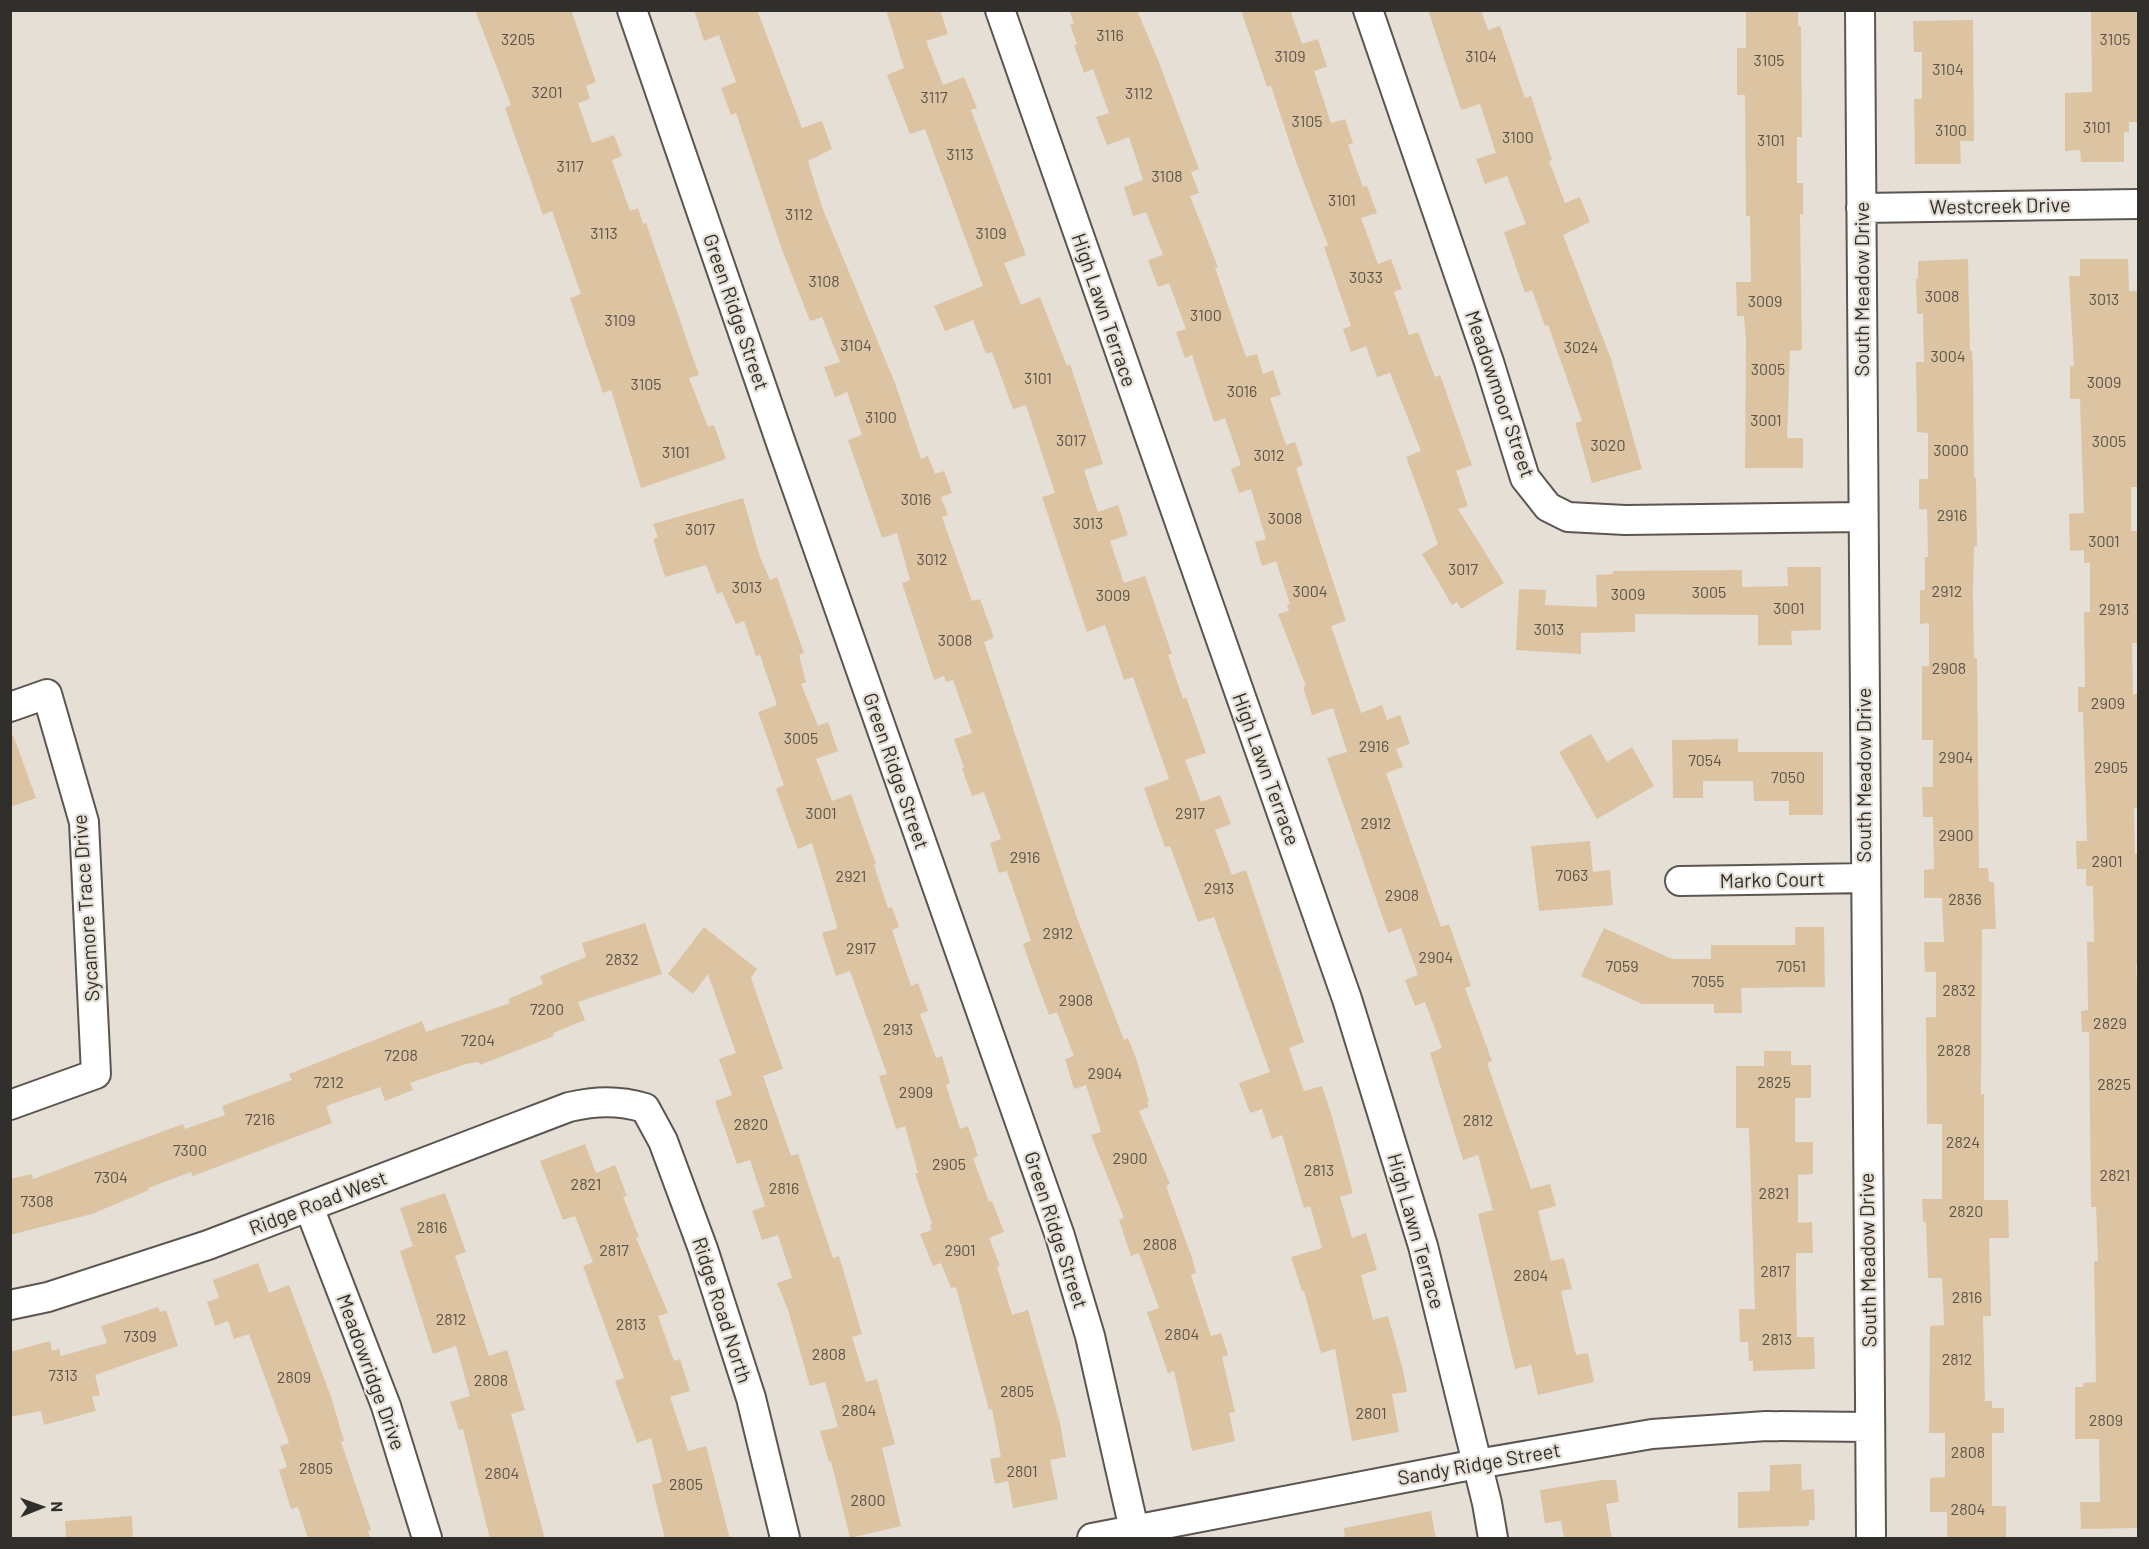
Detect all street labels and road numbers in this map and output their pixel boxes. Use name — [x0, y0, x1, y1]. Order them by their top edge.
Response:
street label: Westcreek Drive — [1929, 192, 2071, 218]
street label: South Meadow Drive — [1849, 202, 1873, 376]
street label: Green Ridge Street — [699, 230, 775, 393]
street label: High Lawn Terrace — [1067, 230, 1142, 390]
street label: Meadowmoor Street — [1461, 307, 1541, 480]
street label: South Meadow Drive — [1851, 688, 1875, 862]
street label: Green Ridge Street — [859, 689, 935, 852]
street label: High Lawn Terrace — [1228, 689, 1306, 848]
street label: Sycamore Trace Drive — [66, 814, 104, 1003]
street label: Marko Court — [1719, 866, 1825, 892]
street label: Green Ridge Street — [1020, 1148, 1094, 1311]
street label: High Lawn Terrace — [1383, 1150, 1451, 1311]
street label: Ridge Road West — [245, 1165, 390, 1239]
street label: South Meadow Drive — [1853, 1172, 1881, 1348]
street label: Ridge Road North — [688, 1234, 758, 1386]
street label: Meadowridge Drive — [333, 1290, 411, 1453]
street label: Sandy Ridge Street — [1396, 1437, 1562, 1489]

